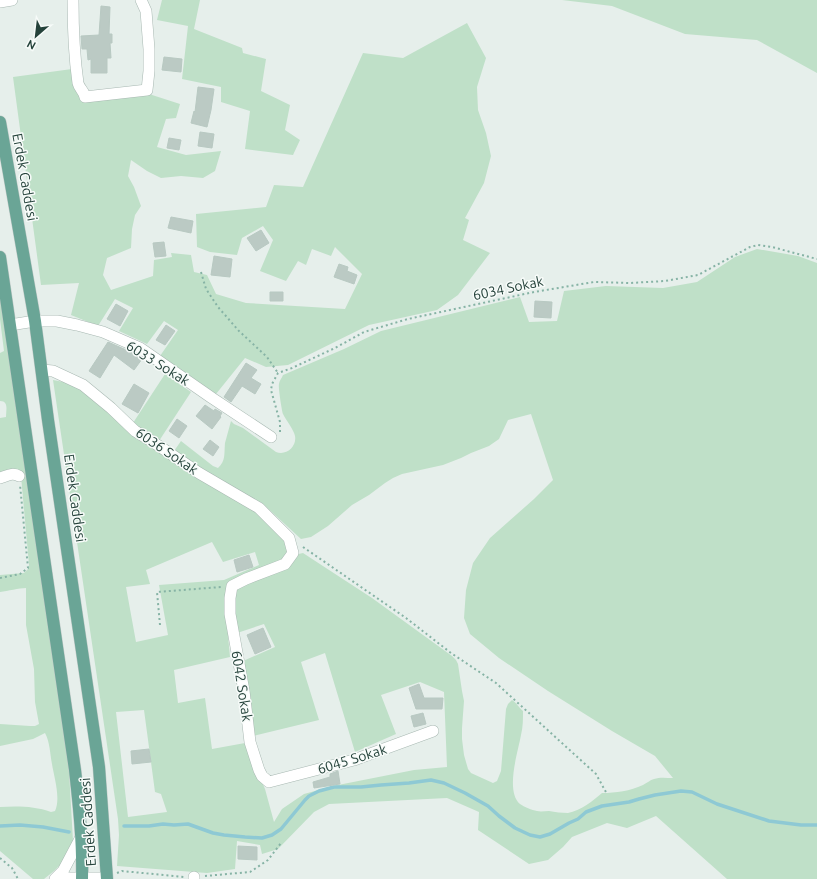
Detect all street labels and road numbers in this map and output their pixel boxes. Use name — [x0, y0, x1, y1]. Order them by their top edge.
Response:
street label: Erdek Caddesi — [9, 132, 41, 222]
street label: 6034 Sokak — [471, 273, 545, 303]
street label: 6033 Sokak — [123, 337, 193, 389]
street label: 6036 Sokak — [133, 424, 201, 478]
street label: Erdek Caddesi — [61, 453, 89, 543]
street label: 6042 Sokak — [228, 649, 256, 723]
street label: 6045 Sokak — [315, 741, 389, 777]
street label: Erdek Caddesi — [77, 777, 99, 867]

